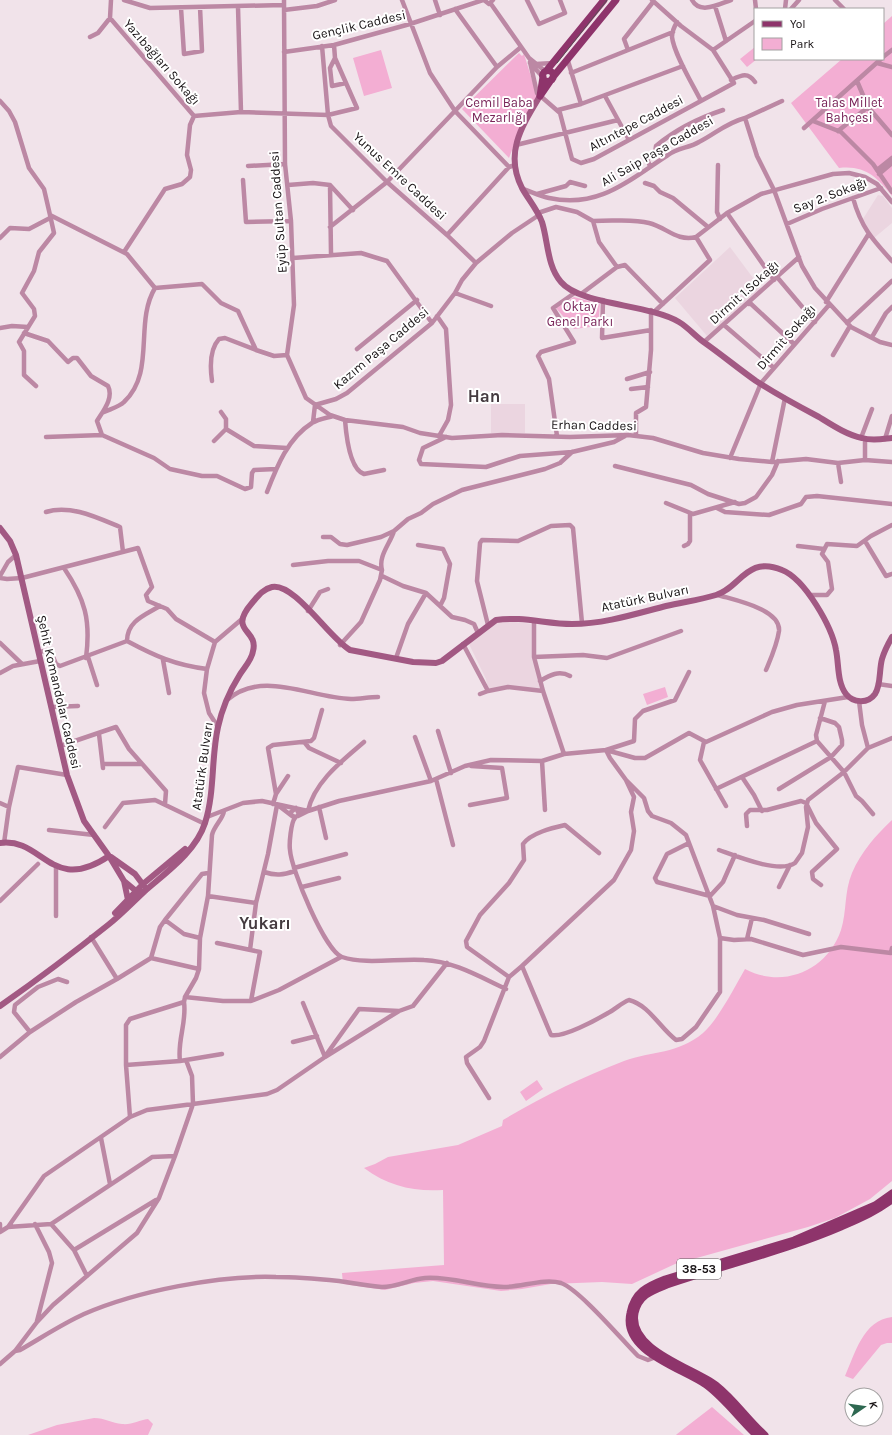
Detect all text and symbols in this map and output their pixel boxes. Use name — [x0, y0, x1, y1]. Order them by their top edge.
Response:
street label: Gençlik Caddesi — [311, 7, 407, 43]
legend — [754, 8, 884, 60]
street label: Yazıbağları Sokağı — [121, 16, 203, 108]
text: Yol — [790, 17, 806, 31]
text: Park — [790, 37, 815, 51]
street label: Altıntepe Caddesi — [586, 92, 686, 154]
park label: Cemil Baba Mezarlığı — [465, 95, 533, 125]
park label: Talas Millet Bahçesi — [816, 95, 883, 125]
street label: Ali Saip Paşa Caddesi — [598, 113, 716, 189]
street label: Yunus Emre Caddesi — [350, 129, 450, 223]
street label: Eyüp Sultan Caddesi — [266, 151, 290, 273]
street label: Say 2. Sokağı — [791, 174, 869, 216]
street label: Dirmit 1.Sokağı — [706, 257, 782, 327]
park label: Oktay Genel Parkı — [547, 299, 613, 329]
street label: Dirmit Sokağı — [753, 301, 819, 373]
street label: Kazım Paşa Caddesi — [330, 304, 432, 392]
district label: Han — [468, 386, 500, 406]
street label: Erhan Caddesi — [551, 417, 637, 433]
street label: Atatürk Bulvarı — [600, 581, 690, 615]
street label: Şehit Komandolar Caddesi — [34, 613, 84, 771]
street label: Atatürk Bulvarı — [188, 721, 216, 811]
district label: Yukarı — [239, 913, 291, 933]
road number: 38-53 — [677, 1259, 721, 1279]
north arrow — [844, 1387, 884, 1427]
text: K — [866, 1400, 881, 1411]

